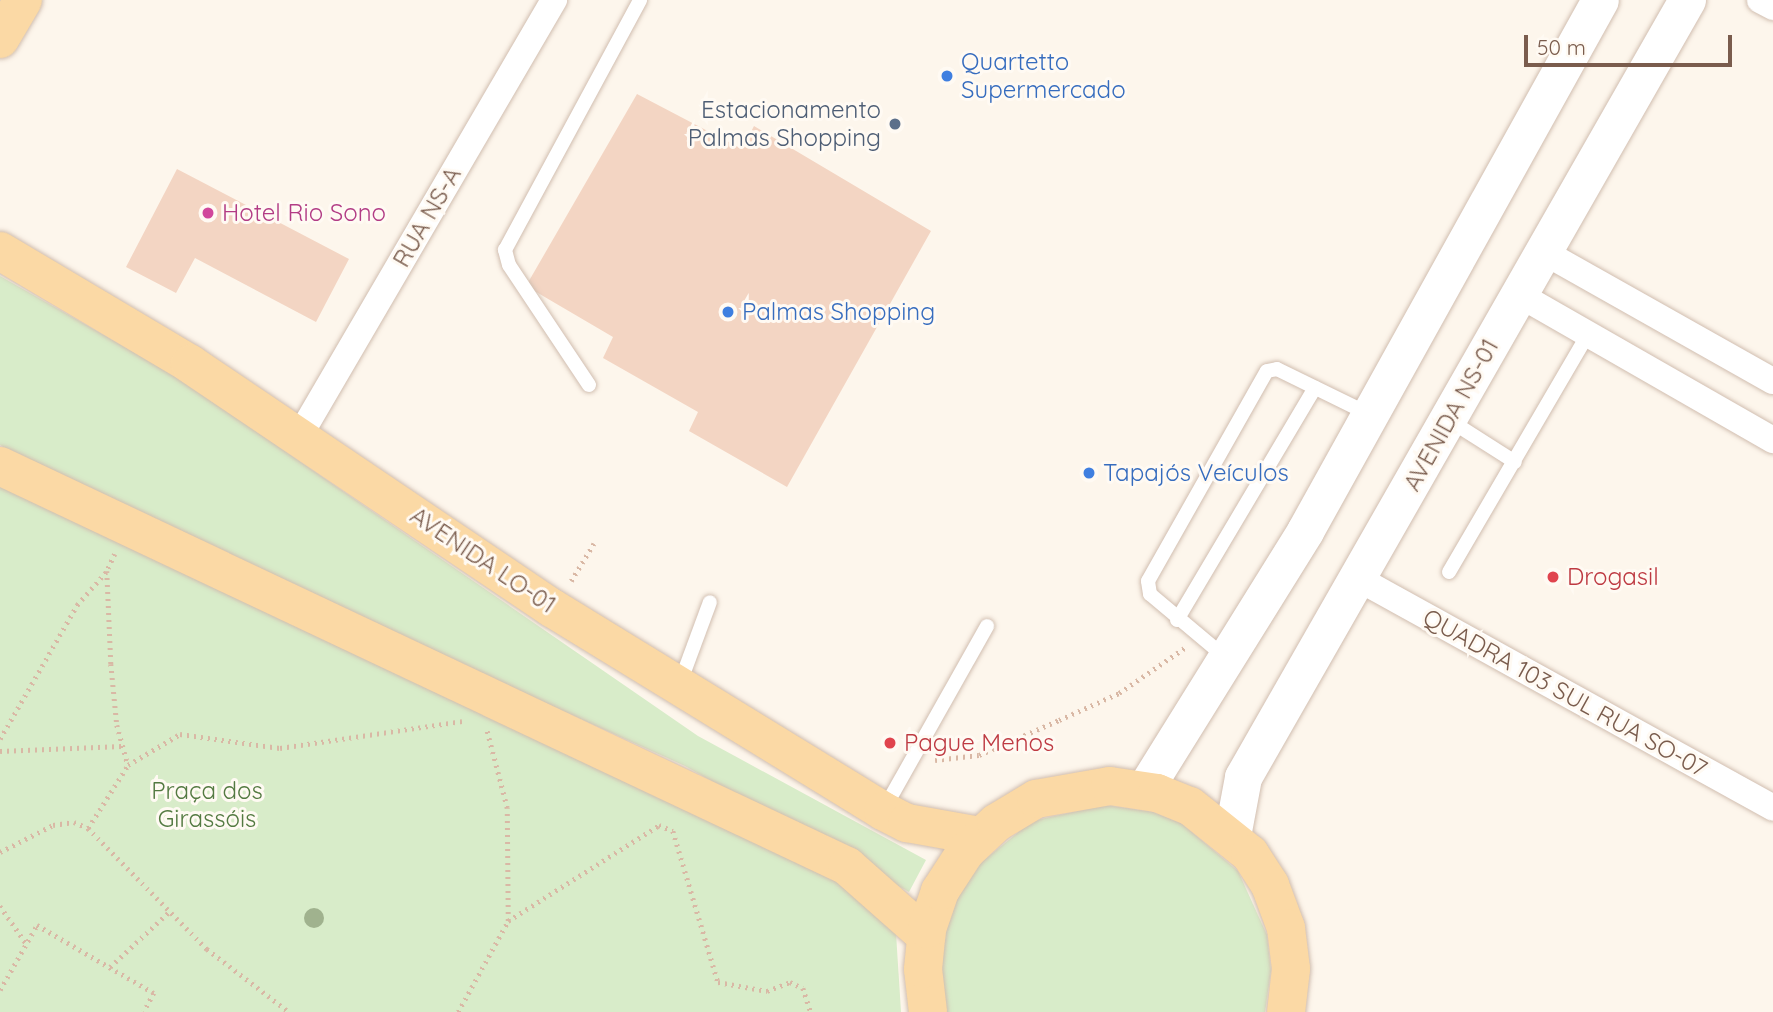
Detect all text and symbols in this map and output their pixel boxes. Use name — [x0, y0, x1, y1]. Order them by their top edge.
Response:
scale bar — [1528, 21, 1736, 65]
text: 50 m — [1537, 34, 1586, 60]
place label: Quartetto Supermercado — [961, 48, 1126, 104]
marker: Quartetto Supermercado — [939, 68, 955, 84]
place label: Estacionamento Palmas Shopping — [688, 96, 881, 152]
marker: Estacionamento Palmas Shopping — [887, 116, 903, 132]
street label: RUA NS-A — [387, 162, 467, 272]
place label: Hotel Rio Sono — [222, 199, 386, 227]
marker: Hotel Rio Sono — [200, 205, 216, 221]
place label: Palmas Shopping — [742, 298, 935, 326]
marker: Palmas Shopping — [720, 304, 736, 320]
street label: AVENIDA NS-01 — [1397, 334, 1505, 496]
place label: Tapajós Veículos — [1103, 459, 1289, 487]
marker: Tapajós Veículos — [1081, 465, 1097, 481]
street label: AVENIDA LO-01 — [405, 501, 561, 619]
place label: Drogasil — [1567, 563, 1659, 591]
marker: Drogasil — [1545, 569, 1561, 585]
street label: QUADRA 103 SUL RUA SO-07 — [1418, 603, 1712, 783]
place label: Pague Menos — [904, 729, 1054, 757]
marker: Pague Menos — [882, 735, 898, 751]
park label: Praça dos Girassóis — [151, 777, 263, 833]

